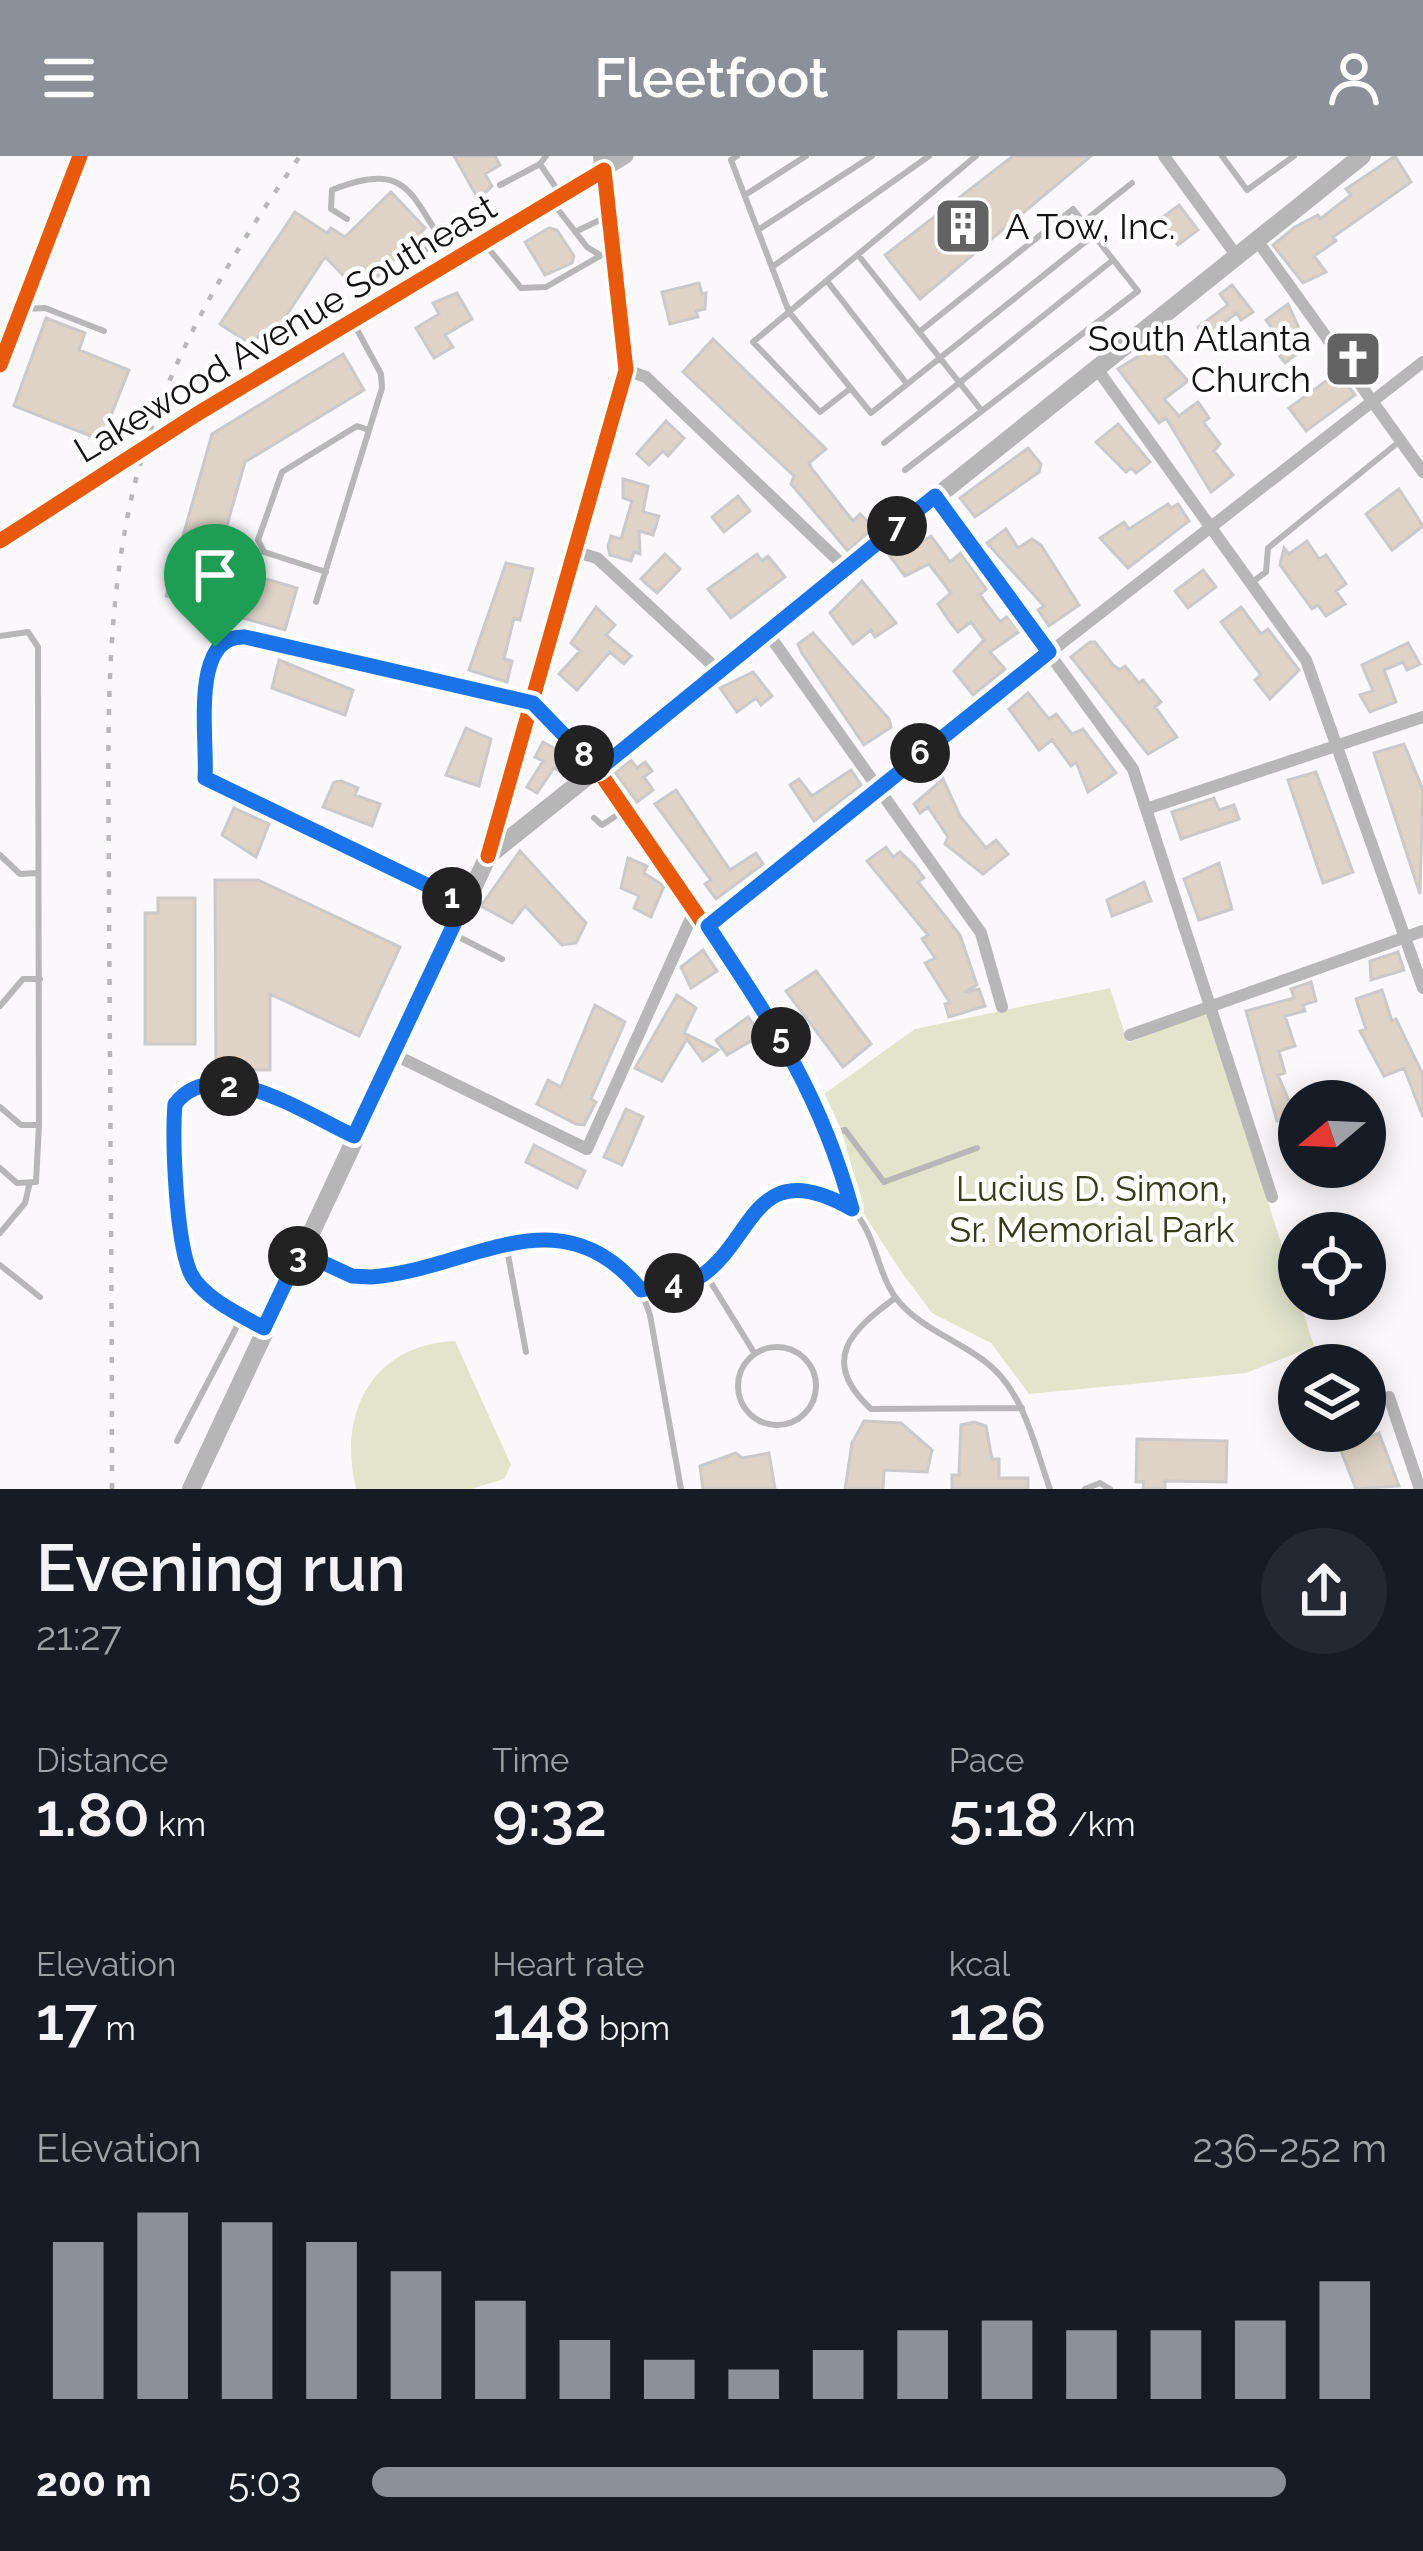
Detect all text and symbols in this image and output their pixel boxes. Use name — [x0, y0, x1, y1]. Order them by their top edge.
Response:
icon: menu — [36, 45, 102, 111]
icon: person — [1321, 45, 1387, 111]
text: Fleetfoot — [594, 46, 829, 110]
street label: Lakewood Avenue Southeast — [66, 185, 504, 471]
building icon: A Tow, Inc. — [932, 195, 994, 257]
place label: A Tow, Inc. — [1005, 205, 1176, 247]
place label: South Atlanta Church — [1088, 317, 1311, 400]
church icon: South Atlanta Church — [1322, 328, 1384, 390]
pin: 7 — [867, 496, 927, 556]
text: 7 — [888, 506, 906, 545]
pin — [164, 524, 266, 647]
icon: arrive — [182, 542, 248, 608]
pin: 6 — [890, 723, 950, 783]
pin: 8 — [554, 725, 614, 785]
text: 6 — [910, 733, 930, 772]
text: 8 — [574, 735, 594, 774]
pin: 1 — [422, 867, 482, 927]
text: 1 — [444, 877, 460, 916]
pin: 5 — [751, 1007, 811, 1067]
text: 5 — [772, 1017, 790, 1056]
pin: 2 — [199, 1056, 259, 1116]
text: 2 — [220, 1066, 238, 1105]
north arrow — [1278, 1080, 1386, 1188]
map controls — [1278, 1080, 1386, 1452]
park label: Lucius D. Simon, Sr. Memorial Park — [949, 1167, 1235, 1250]
button: locate — [1278, 1212, 1386, 1320]
pin: 3 — [268, 1226, 328, 1286]
text: 3 — [289, 1236, 307, 1275]
pin: 4 — [644, 1253, 704, 1313]
text: 4 — [665, 1263, 683, 1302]
button: layers — [1278, 1344, 1386, 1452]
button: share — [1261, 1528, 1387, 1654]
text: Evening run — [36, 1529, 406, 1606]
text: 21:27 — [36, 1613, 122, 1659]
text: Distance — [36, 1741, 168, 1780]
text: Time — [492, 1741, 569, 1780]
text: Pace — [949, 1741, 1024, 1780]
text: 1.80 — [36, 1780, 150, 1850]
text: 9:32 — [492, 1780, 607, 1850]
text: 5:18 — [949, 1780, 1059, 1850]
text: km — [150, 1805, 206, 1844]
text: /km — [1059, 1805, 1136, 1844]
text: Elevation — [36, 1945, 176, 1984]
text: Heart rate — [492, 1945, 644, 1984]
text: kcal — [949, 1945, 1010, 1984]
text: 17 — [36, 1984, 97, 2054]
text: 148 — [492, 1984, 591, 2054]
text: 126 — [949, 1984, 1046, 2054]
text: m — [97, 2009, 136, 2048]
text: bpm — [591, 2009, 670, 2048]
text: Elevation — [36, 2125, 202, 2171]
text: 236–252 m — [1193, 2125, 1387, 2171]
text: 200 m — [36, 2459, 152, 2505]
text: 5:03 — [228, 2459, 301, 2505]

